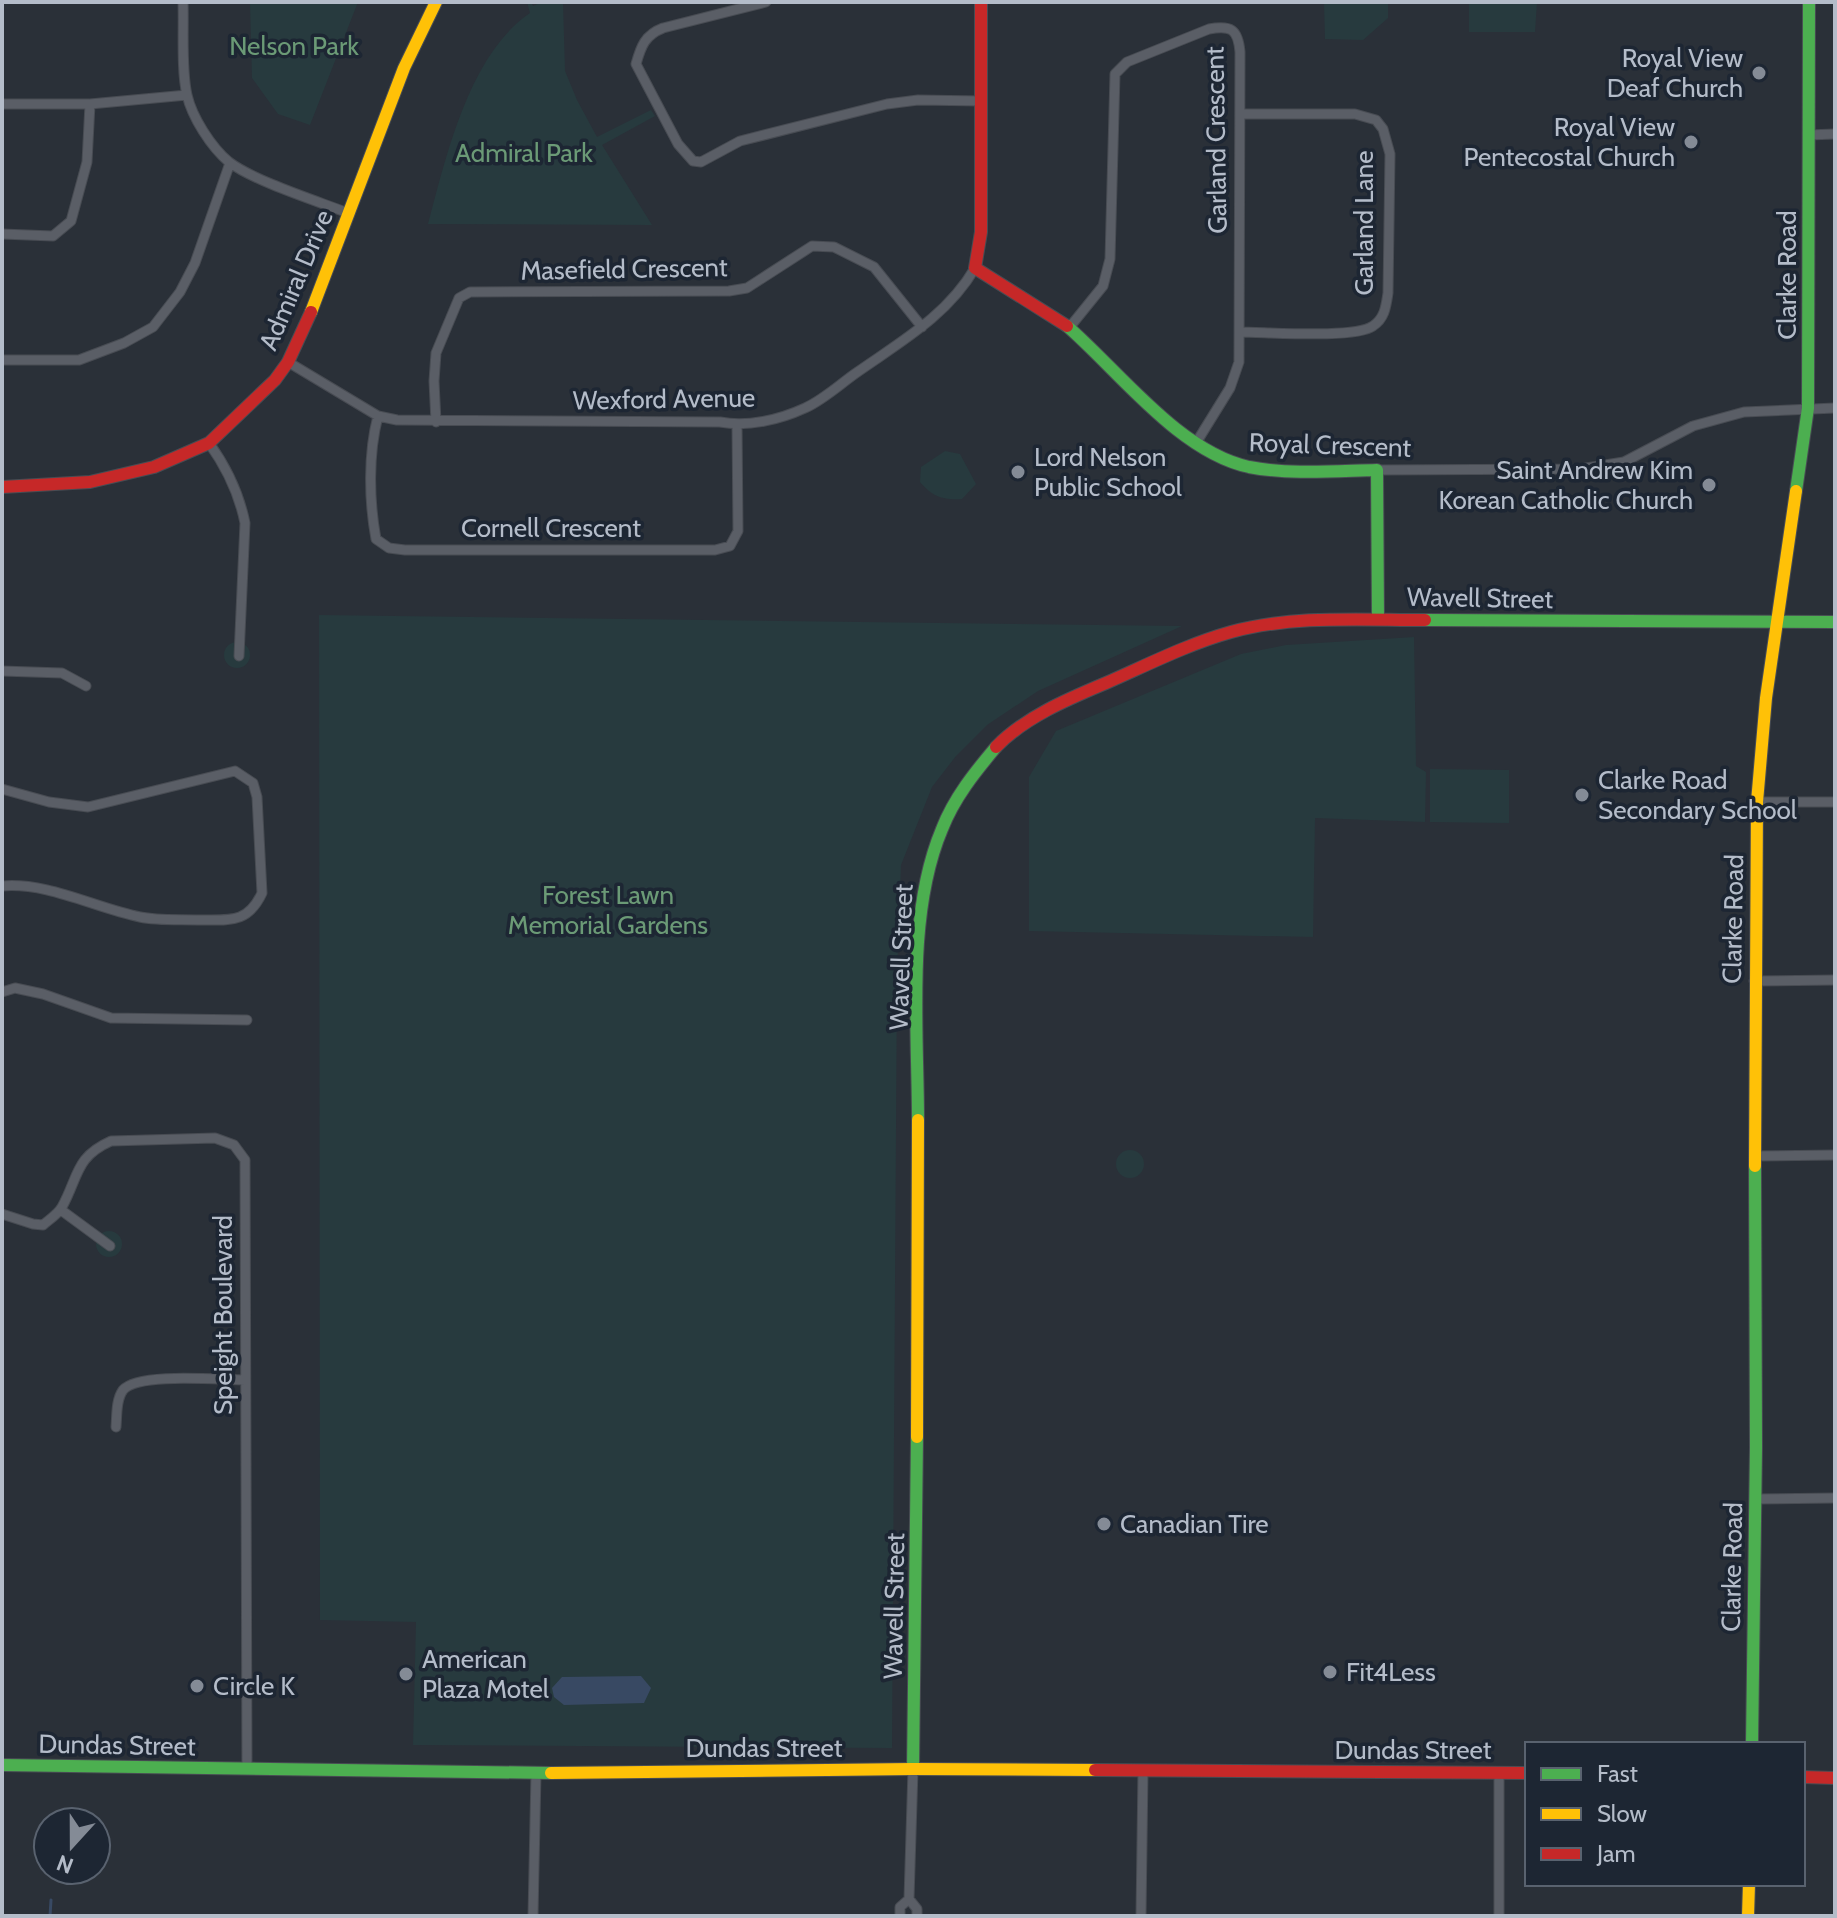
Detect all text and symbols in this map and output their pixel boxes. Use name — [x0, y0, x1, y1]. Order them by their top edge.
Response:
park label: Nelson Park — [229, 30, 359, 62]
place label: Royal View Deaf Church — [1607, 42, 1743, 104]
street label: Garland Crescent — [1198, 46, 1234, 234]
marker: Royal View Deaf Church — [1750, 64, 1768, 82]
place label: Royal View Pentecostal Church — [1463, 111, 1675, 173]
marker: Royal View Pentecostal Church — [1682, 133, 1700, 151]
park label: Admiral Park — [455, 137, 593, 169]
street label: Garland Lane — [1348, 151, 1380, 295]
street label: Admiral Drive — [252, 205, 340, 355]
street label: Clarke Road — [1771, 210, 1803, 340]
street label: Masefield Crescent — [520, 251, 728, 287]
street label: Wexford Avenue — [573, 381, 755, 417]
street label: Royal Crescent — [1248, 426, 1412, 464]
place label: Lord Nelson Public School — [1034, 441, 1182, 503]
place label: Saint Andrew Kim Korean Catholic Church — [1439, 454, 1693, 516]
marker: Lord Nelson Public School — [1009, 463, 1027, 481]
marker: Saint Andrew Kim Korean Catholic Church — [1700, 476, 1718, 494]
street label: Cornell Crescent — [461, 512, 641, 544]
street label: Wavell Street — [1407, 581, 1554, 615]
place label: Clarke Road Secondary School — [1598, 764, 1797, 826]
marker: Clarke Road Secondary School — [1573, 786, 1591, 804]
street label: Clarke Road — [1716, 854, 1750, 984]
park label: Forest Lawn Memorial Gardens — [508, 879, 708, 941]
street label: Wavell Street — [882, 883, 920, 1031]
street label: Speight Boulevard — [207, 1215, 239, 1415]
street label: Clarke Road — [1715, 1502, 1749, 1632]
place label: Canadian Tire — [1120, 1508, 1269, 1540]
marker: Canadian Tire — [1095, 1515, 1113, 1533]
street label: Wavell Street — [877, 1532, 911, 1679]
place label: American Plaza Motel — [422, 1643, 549, 1705]
place label: Fit4Less — [1346, 1656, 1436, 1688]
marker: Fit4Less — [1321, 1663, 1339, 1681]
marker: American Plaza Motel — [397, 1665, 415, 1683]
place label: Circle K — [213, 1670, 295, 1702]
marker: Circle K — [188, 1677, 206, 1695]
street label: Dundas Street — [38, 1728, 196, 1762]
street label: Dundas Street — [685, 1732, 843, 1764]
street label: Dundas Street — [1334, 1734, 1492, 1766]
legend — [1525, 1742, 1805, 1886]
text: Fast — [1597, 1759, 1638, 1788]
text: Slow — [1597, 1799, 1647, 1828]
north arrow — [32, 1806, 112, 1886]
text: Jam — [1596, 1839, 1635, 1868]
text: N — [53, 1849, 77, 1880]

